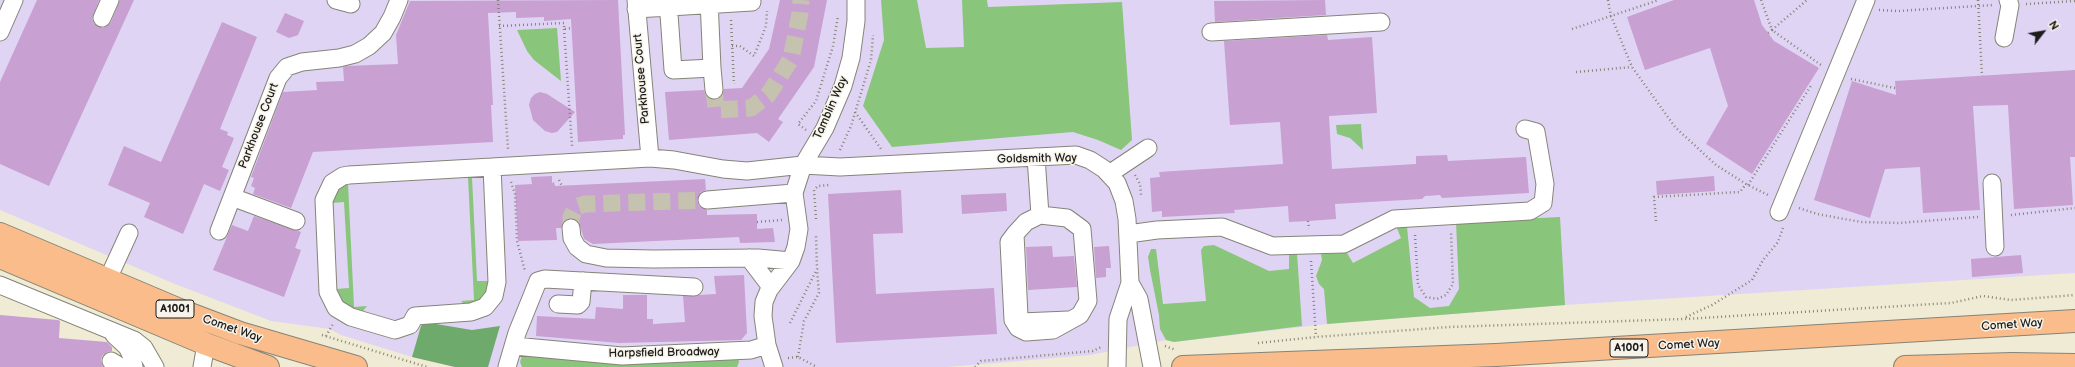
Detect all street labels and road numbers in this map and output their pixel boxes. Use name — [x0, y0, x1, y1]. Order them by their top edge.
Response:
street label: Parkhouse Court — [631, 33, 653, 125]
street label: Tamblin Way — [811, 74, 851, 142]
street label: Parkhouse Court — [236, 81, 282, 171]
street label: Goldsmith Way — [997, 151, 1077, 167]
road number: A1001 — [156, 300, 194, 318]
street label: Comet Way — [200, 312, 264, 346]
street label: Comet Way — [1981, 316, 2043, 334]
street label: Comet Way — [1658, 336, 1720, 354]
road number: A1001 — [1610, 339, 1648, 357]
street label: Harpsfield Broadway — [608, 345, 720, 361]

